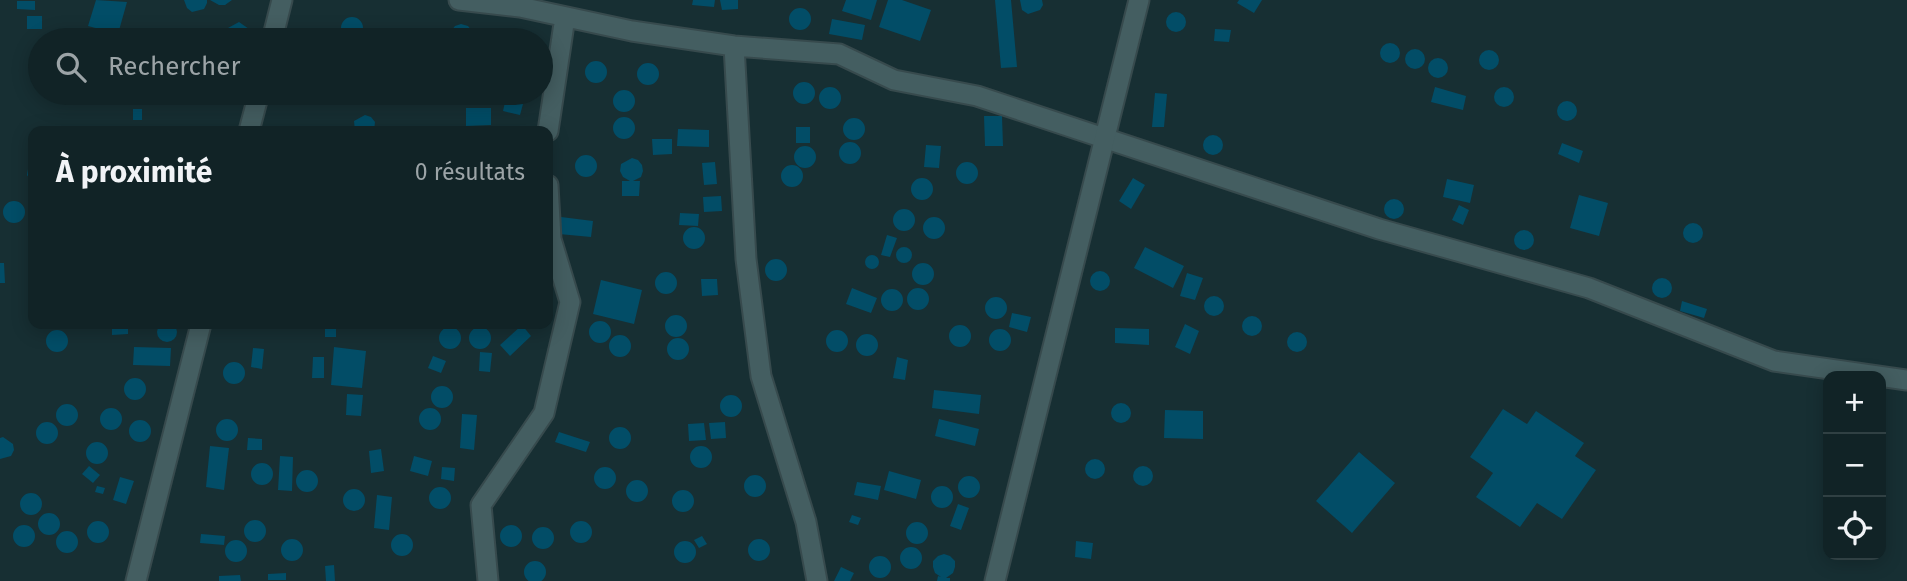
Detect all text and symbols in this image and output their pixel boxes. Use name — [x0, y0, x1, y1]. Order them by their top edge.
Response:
search box — [28, 28, 553, 105]
icon: search — [52, 48, 90, 86]
text: Rechercher — [108, 51, 240, 82]
text: À proximité — [56, 154, 212, 190]
text: 0 résultats — [415, 158, 525, 186]
map controls — [1823, 371, 1886, 560]
button: + — [1823, 371, 1886, 434]
button: − — [1823, 434, 1886, 497]
button: locate — [1823, 497, 1886, 560]

